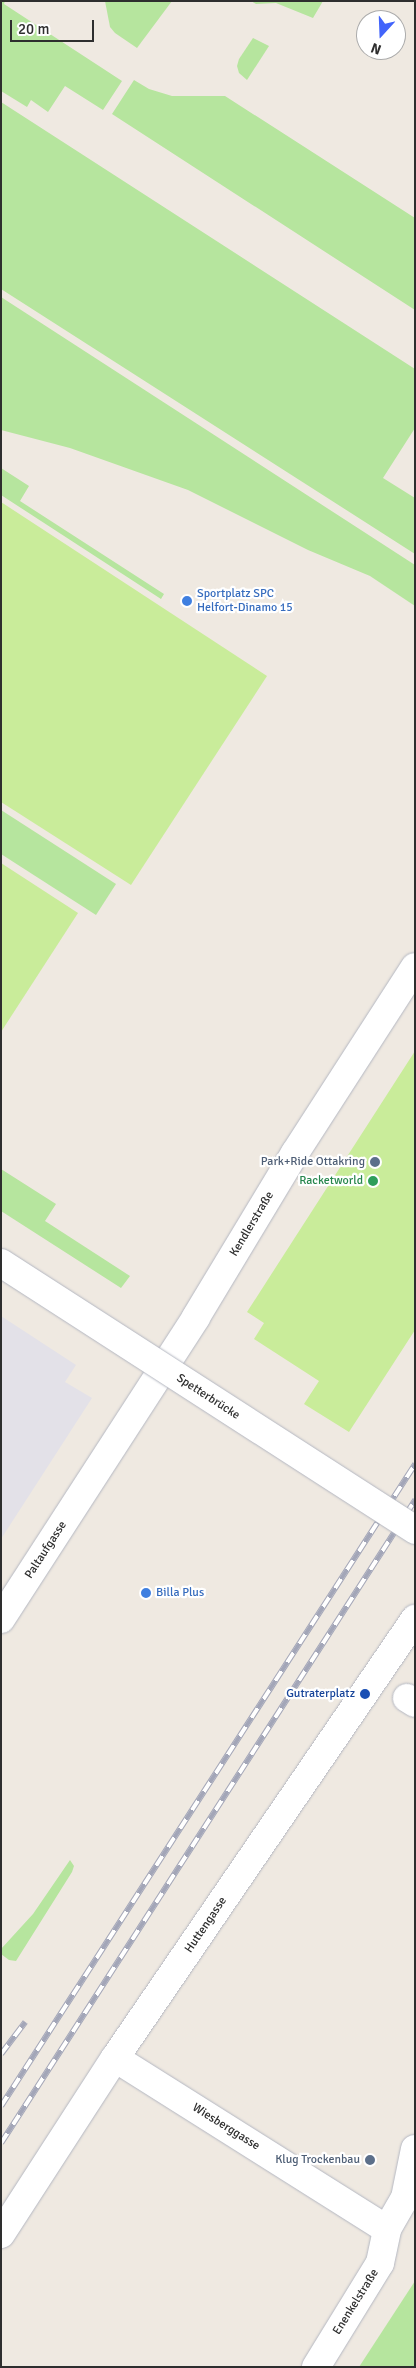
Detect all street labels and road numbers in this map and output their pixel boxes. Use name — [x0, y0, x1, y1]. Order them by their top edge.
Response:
street label: Kendlerstraße — [227, 1189, 277, 1259]
street label: Spetterbrücke — [174, 1371, 242, 1423]
street label: Paltaufgasse — [22, 1519, 70, 1581]
street label: Huttengasse — [182, 1894, 230, 1956]
street label: Wiesberggasse — [190, 2101, 262, 2153]
street label: Enenkelstraße — [330, 2267, 382, 2337]

